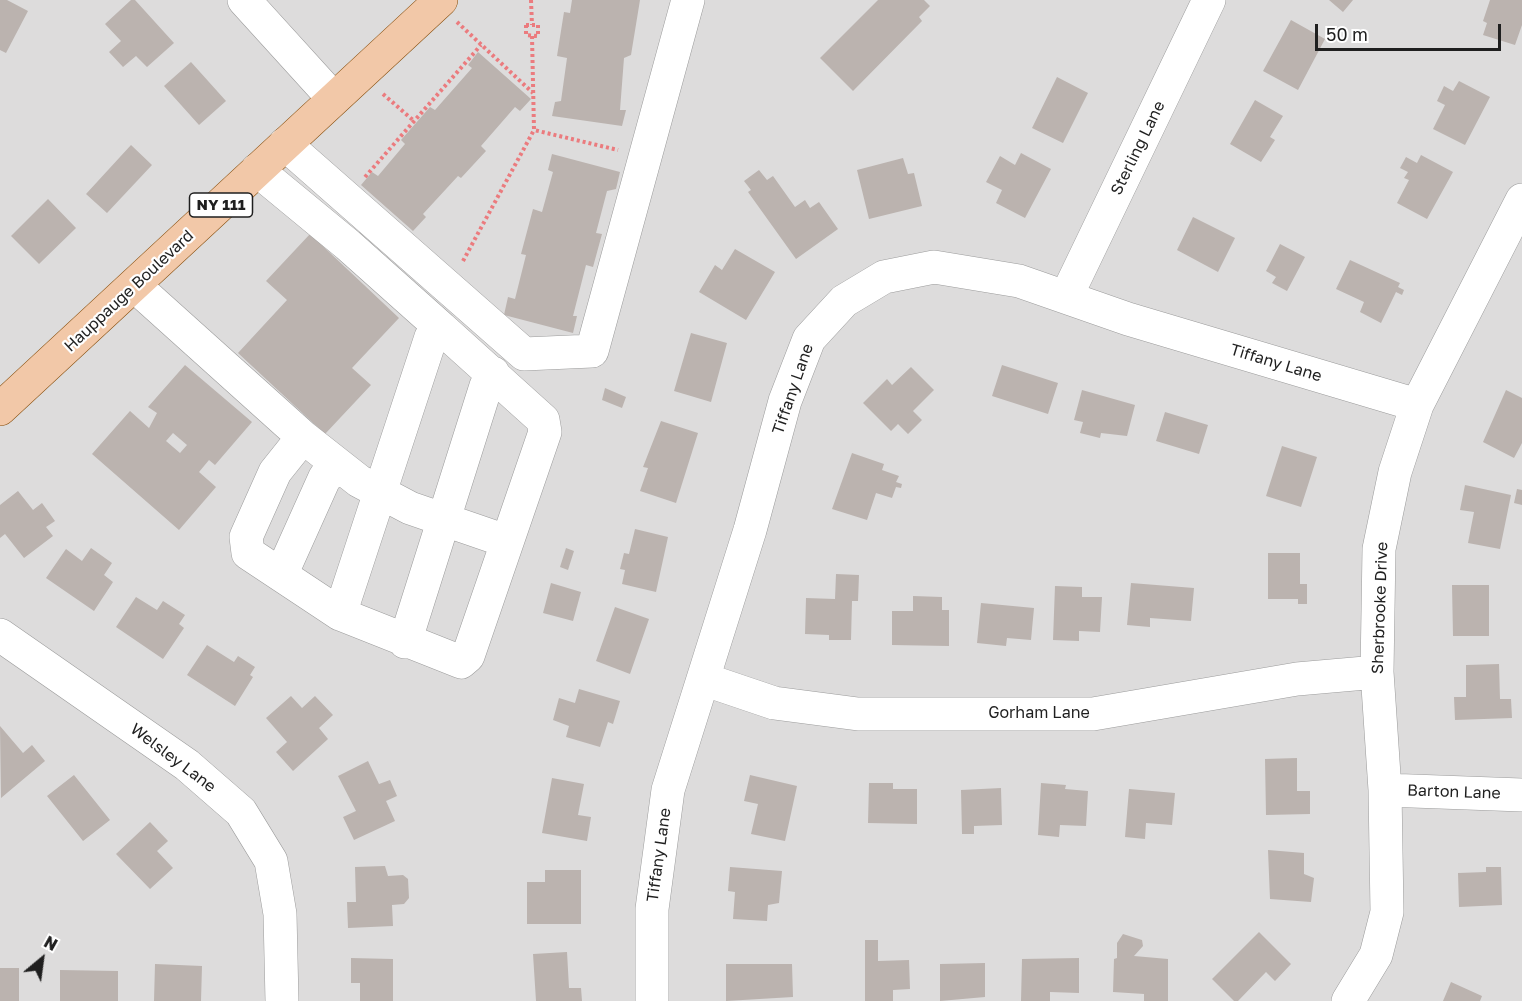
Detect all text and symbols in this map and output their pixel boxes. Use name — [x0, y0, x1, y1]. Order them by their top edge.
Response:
scale bar — [1318, 12, 1504, 50]
text: 50 m — [1326, 23, 1368, 45]
street label: Sterling Lane — [1107, 98, 1169, 198]
road number: NY 111 — [190, 193, 252, 217]
street label: Hauppauge Boulevard — [60, 226, 198, 356]
street label: Tiffany Lane — [1228, 340, 1324, 386]
street label: Tiffany Lane — [769, 341, 817, 437]
street label: Sherbrooke Drive — [1368, 542, 1392, 674]
street label: Gorham Lane — [988, 703, 1090, 723]
street label: Welsley Lane — [127, 720, 219, 796]
street label: Barton Lane — [1407, 781, 1501, 803]
street label: Tiffany Lane — [643, 807, 675, 903]
north arrow — [12, 929, 72, 989]
text: N — [41, 932, 61, 955]

